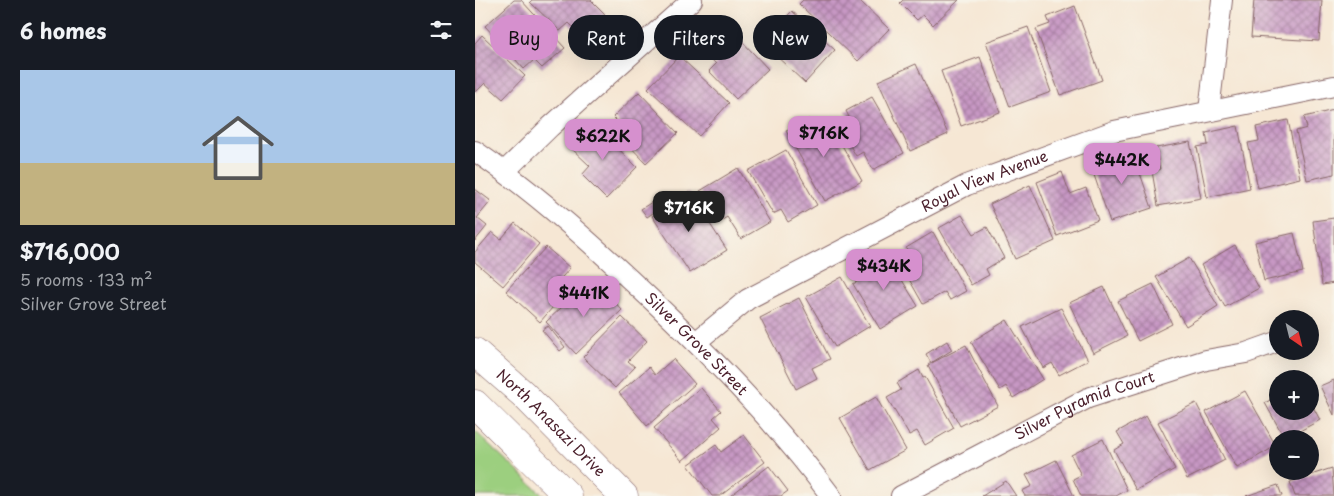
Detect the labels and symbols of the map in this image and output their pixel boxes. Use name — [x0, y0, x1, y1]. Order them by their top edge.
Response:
pin: $716K — [789, 116, 859, 158]
pin: $622K — [568, 119, 638, 161]
pin: $442K — [1087, 142, 1157, 185]
street label: Royal View Avenue — [917, 143, 1051, 217]
pin: $716K — [654, 190, 724, 233]
pin: $434K — [849, 248, 919, 291]
pin: $441K — [549, 276, 619, 318]
street label: Silver Grove Street — [640, 286, 754, 400]
north arrow — [1269, 310, 1319, 360]
street label: North Anasazi Drive — [492, 363, 612, 481]
street label: Silver Pyramid Court — [1010, 364, 1157, 445]

